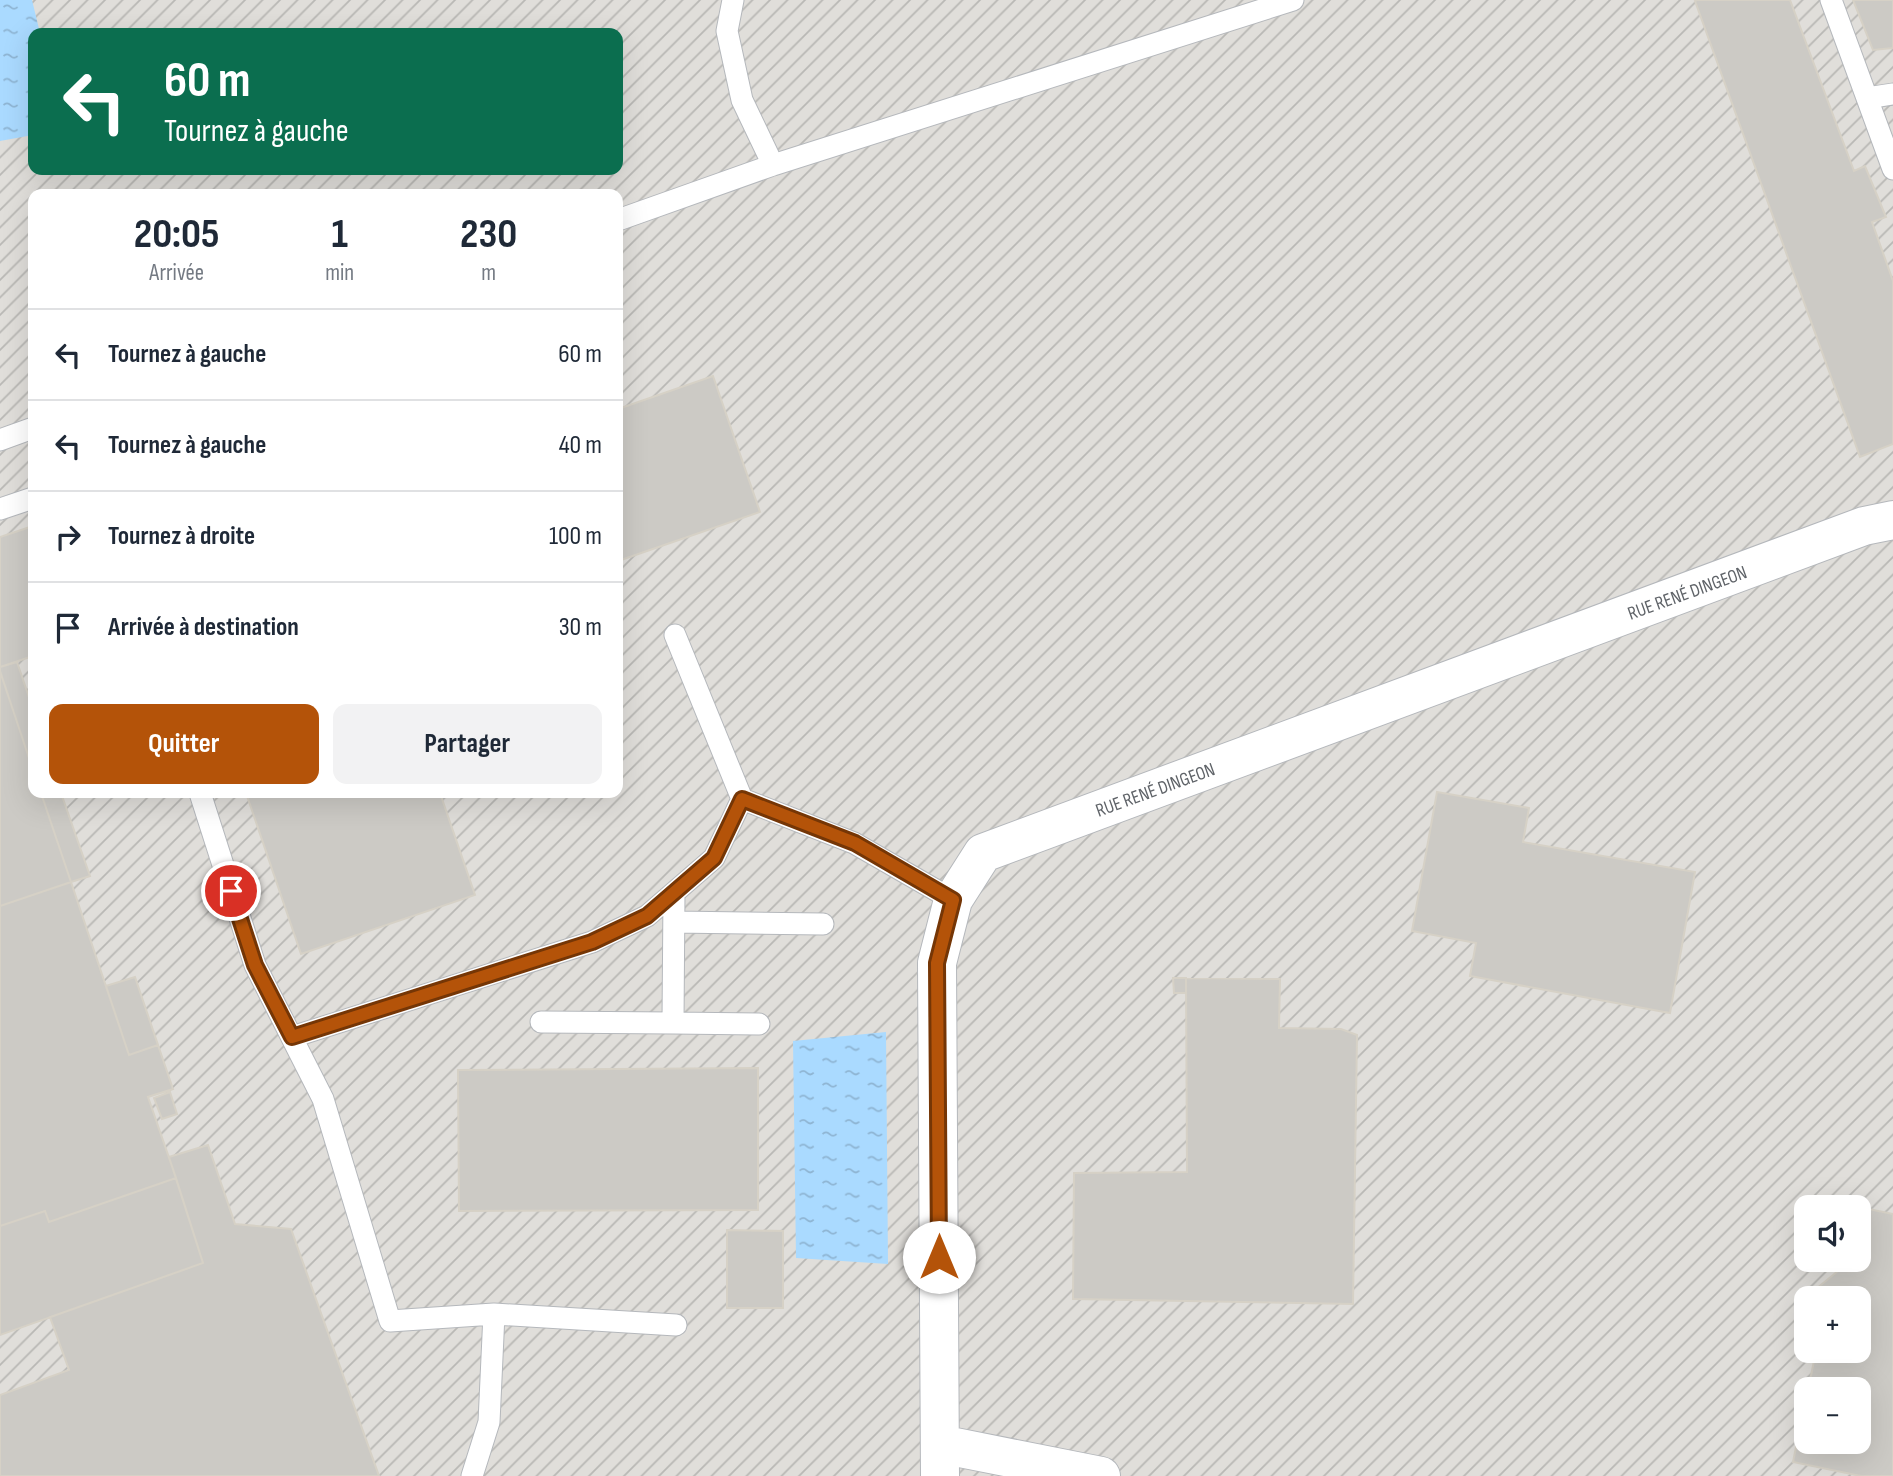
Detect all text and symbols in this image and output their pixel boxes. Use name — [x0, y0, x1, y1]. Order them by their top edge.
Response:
text: 60 m — [164, 52, 251, 111]
icon: left — [49, 56, 140, 147]
text: Tournez à gauche — [164, 112, 349, 151]
text: 20:05 — [134, 209, 220, 260]
text: 1 — [331, 209, 348, 260]
text: 230 — [460, 209, 517, 260]
text: Arrivée — [149, 259, 204, 287]
text: min — [325, 259, 354, 287]
text: m — [481, 259, 496, 287]
icon: left — [49, 336, 87, 374]
text: Tournez à gauche — [108, 339, 266, 370]
text: 60 m — [558, 339, 602, 370]
icon: left — [49, 427, 87, 465]
text: Tournez à gauche — [108, 430, 266, 461]
text: 40 m — [559, 430, 602, 461]
icon: right — [49, 518, 87, 556]
text: Tournez à droite — [108, 521, 255, 552]
text: 100 m — [549, 521, 602, 552]
street label: RUE RENÉ DINGEON — [1625, 561, 1750, 626]
icon: arrive — [49, 609, 87, 647]
text: Arrivée à destination — [108, 612, 299, 643]
text: 30 m — [559, 612, 602, 643]
button: Quitter — [49, 704, 319, 784]
button: Partager — [333, 704, 602, 784]
street label: RUE RENÉ DINGEON — [1093, 758, 1218, 823]
pin — [201, 861, 261, 921]
icon: arrive — [212, 872, 250, 910]
map controls — [1794, 1195, 1871, 1454]
button: sound — [1794, 1195, 1871, 1272]
position arrow — [902, 1220, 976, 1294]
button: + — [1794, 1286, 1871, 1363]
button: − — [1794, 1377, 1871, 1454]

